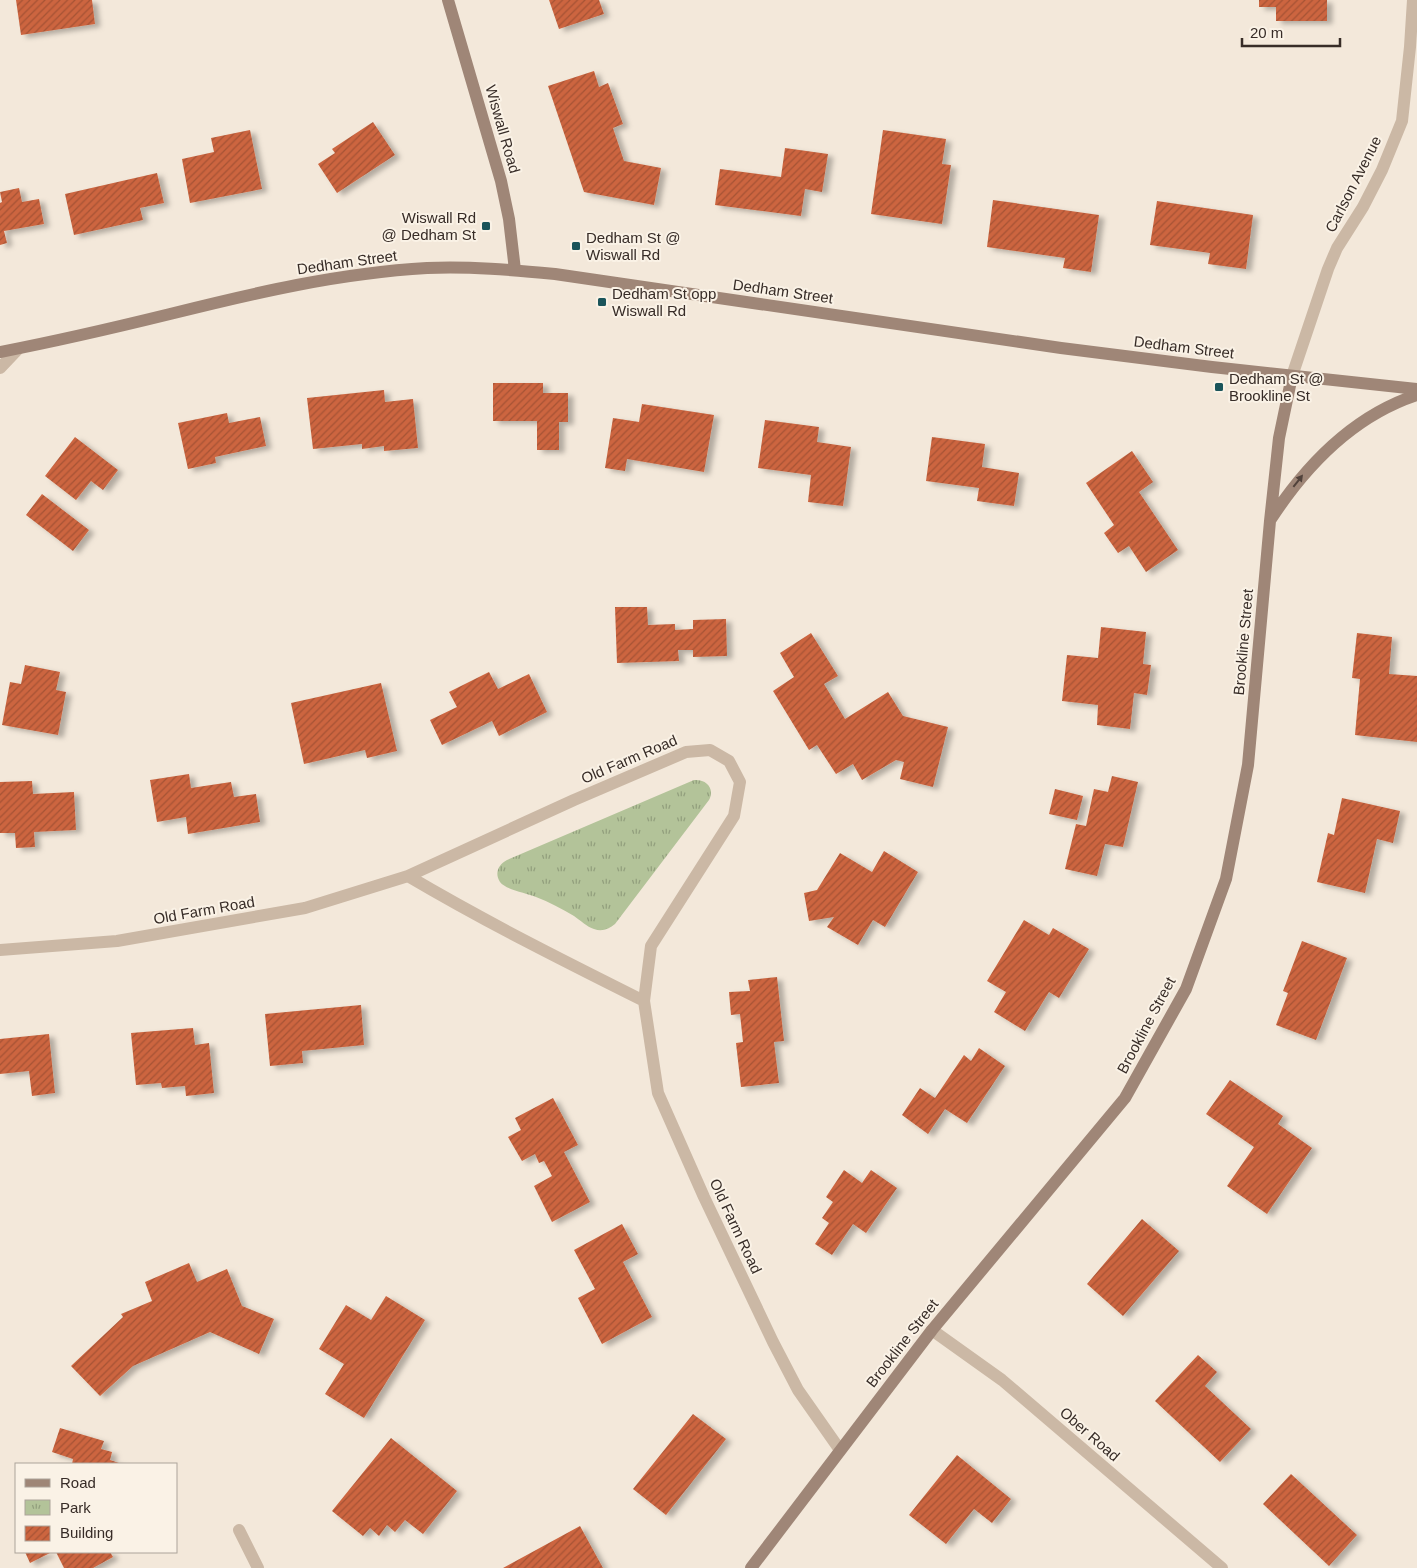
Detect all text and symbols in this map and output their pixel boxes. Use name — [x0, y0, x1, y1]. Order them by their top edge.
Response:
scale bar — [1242, 15, 1340, 47]
text: 20 m — [1250, 24, 1283, 41]
street label: Wiswall Road — [482, 83, 524, 175]
street label: Carlson Avenue — [1321, 133, 1385, 235]
place label: Wiswall Rd @ Dedham St — [382, 209, 477, 243]
marker: Wiswall Rd @ Dedham St — [480, 220, 492, 232]
place label: Dedham St @ Wiswall Rd — [586, 229, 680, 263]
marker: Dedham St @ Wiswall Rd — [570, 240, 582, 252]
street label: Dedham Street — [296, 246, 399, 277]
street label: Dedham Street — [732, 276, 835, 307]
place label: Dedham St opp Wiswall Rd — [612, 285, 716, 319]
marker: Dedham St opp Wiswall Rd — [596, 296, 608, 308]
street label: Dedham Street — [1133, 332, 1236, 362]
place label: Dedham St @ Brookline St — [1229, 370, 1323, 404]
marker: Dedham St @ Brookline St — [1213, 381, 1225, 393]
one-way arrow — [1292, 475, 1303, 488]
street label: Brookline Street — [1230, 587, 1256, 696]
street label: Old Farm Road — [578, 731, 680, 787]
street label: Old Farm Road — [152, 893, 256, 927]
street label: Brookline Street — [1113, 973, 1179, 1076]
street label: Old Farm Road — [707, 1176, 765, 1276]
street label: Brookline Street — [862, 1295, 942, 1390]
street label: Ober Road — [1057, 1404, 1123, 1464]
legend — [15, 1463, 178, 1553]
text: Road — [60, 1474, 96, 1491]
text: Park — [60, 1499, 91, 1516]
text: Building — [60, 1524, 113, 1541]

